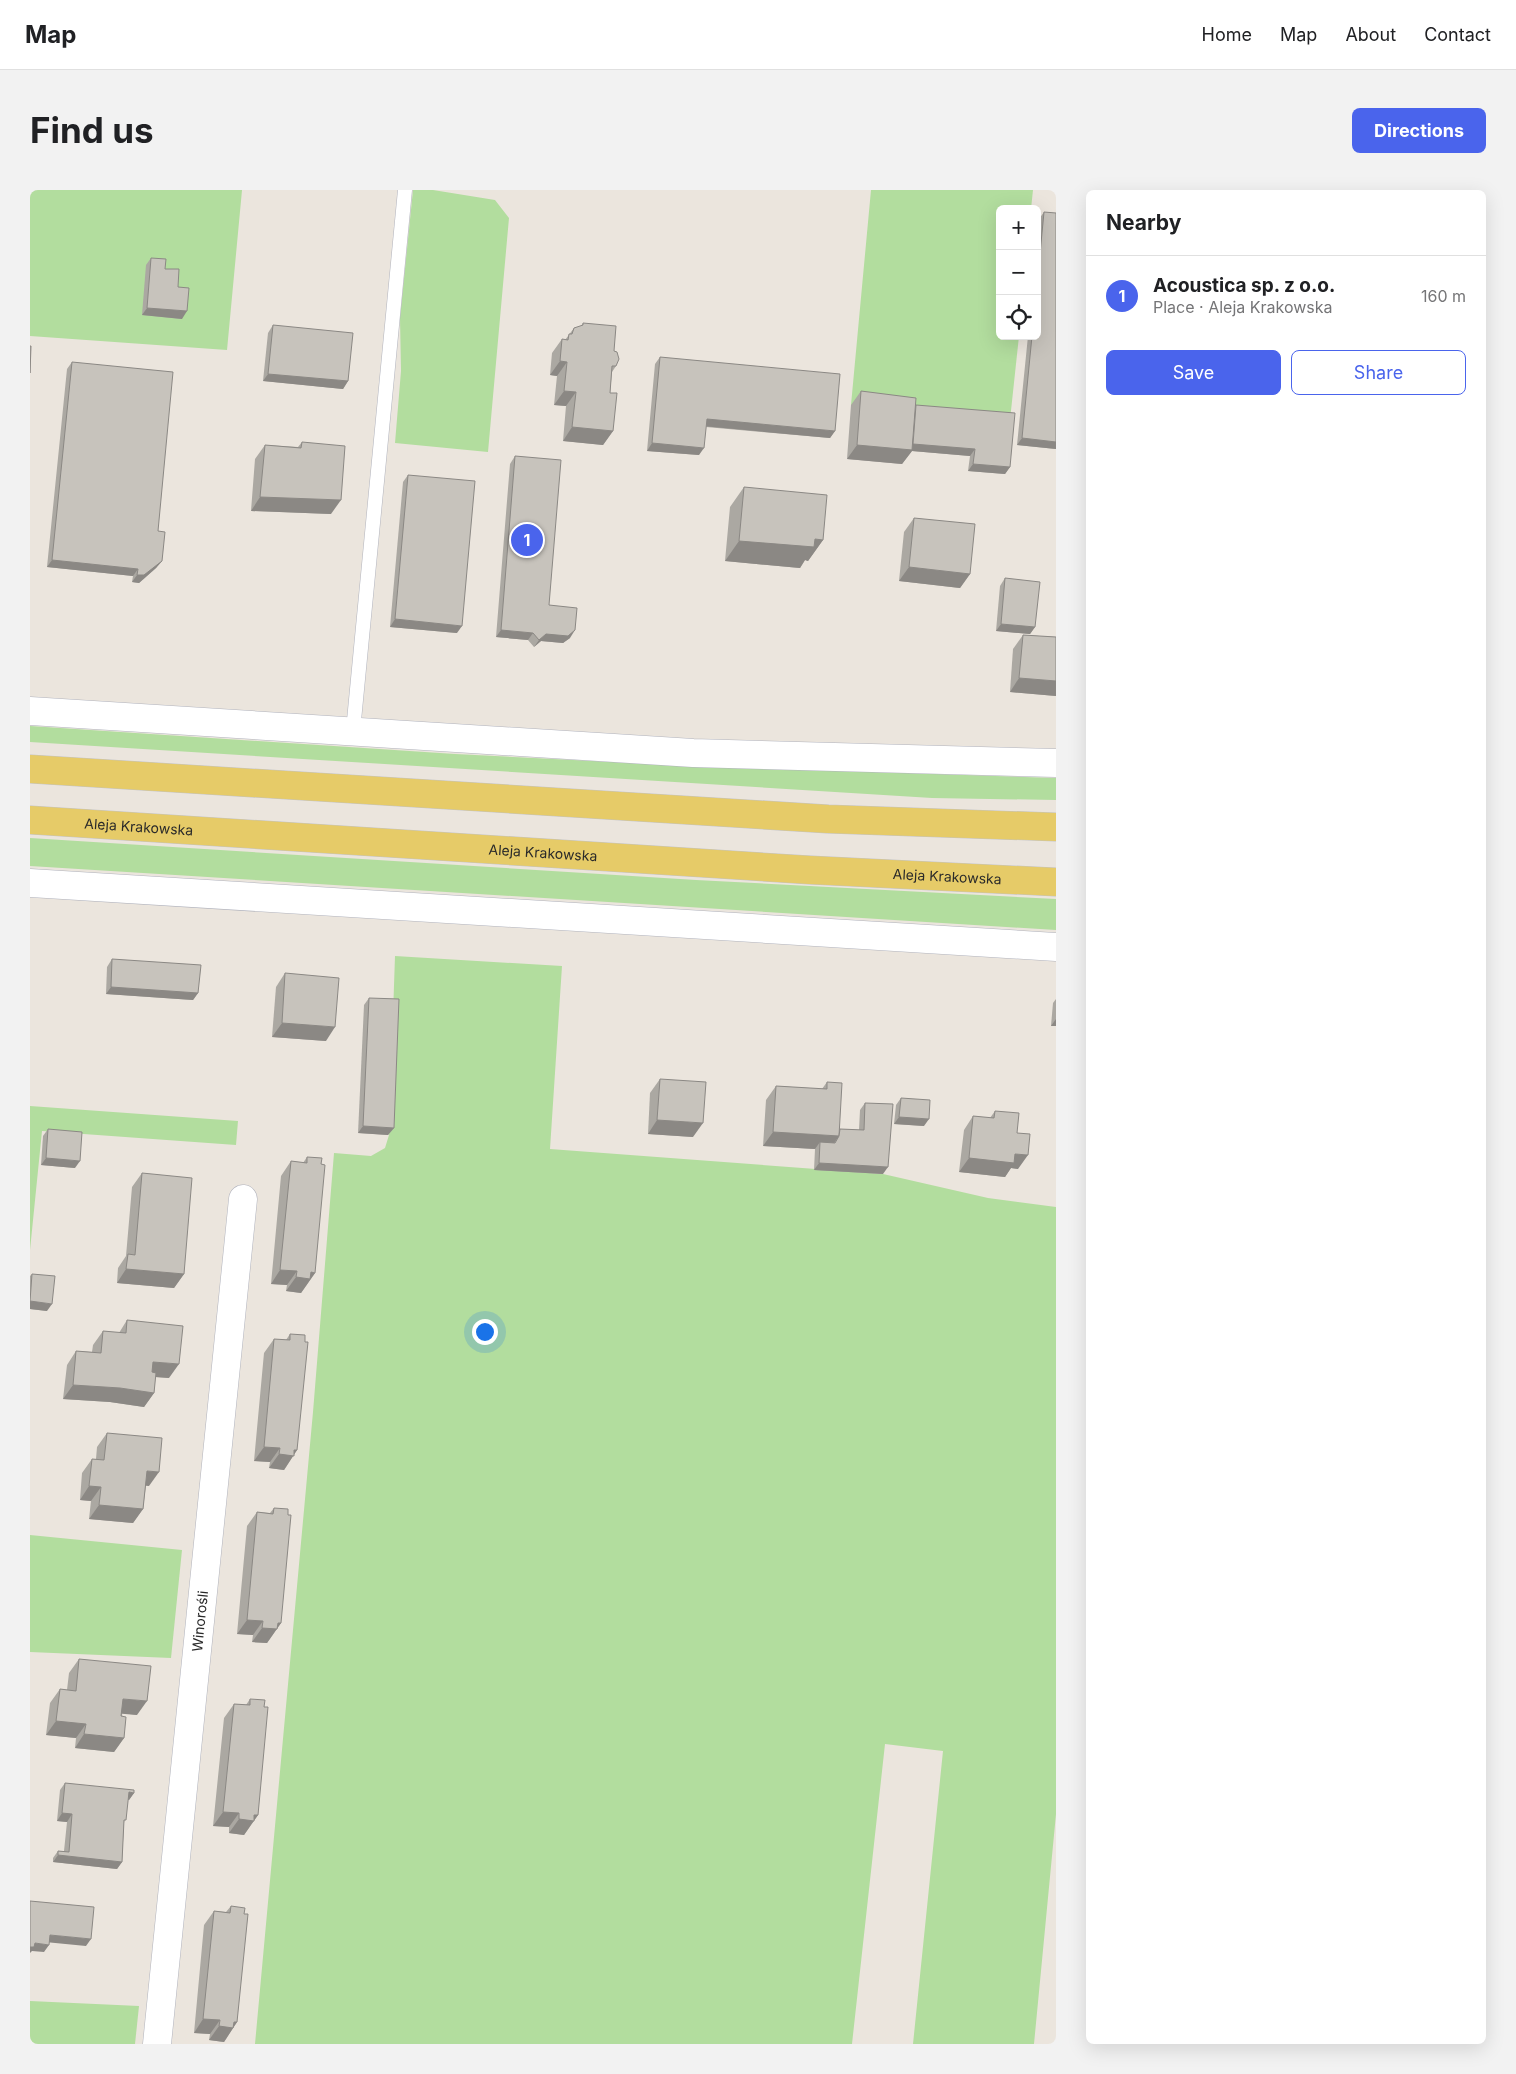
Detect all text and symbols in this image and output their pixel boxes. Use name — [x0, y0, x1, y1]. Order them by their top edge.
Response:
text: Map — [25, 20, 76, 49]
text: Home — [1202, 24, 1252, 45]
text: Map — [1280, 24, 1317, 45]
text: About — [1345, 24, 1396, 45]
text: Contact — [1424, 24, 1491, 45]
button: Directions — [1352, 108, 1486, 153]
text: Find us — [30, 109, 154, 151]
map controls — [996, 205, 1041, 340]
button: + — [996, 205, 1041, 250]
text: Nearby — [1106, 210, 1181, 235]
button: − — [996, 250, 1041, 295]
text: Acoustica sp. z o.o. — [1153, 274, 1335, 297]
text: 1 — [1119, 286, 1125, 306]
text: 160 m — [1421, 286, 1466, 306]
button: locate — [996, 295, 1041, 340]
text: Place · Aleja Krakowska — [1153, 297, 1333, 317]
button: Save — [1106, 350, 1281, 395]
button: Share — [1291, 350, 1466, 395]
pin: 1 — [511, 521, 543, 559]
street label: Aleja Krakowska — [84, 815, 194, 838]
street label: Aleja Krakowska — [488, 840, 598, 864]
street label: Aleja Krakowska — [892, 865, 1002, 887]
your location — [472, 1319, 498, 1345]
street label: Winorośli — [188, 1590, 211, 1653]

